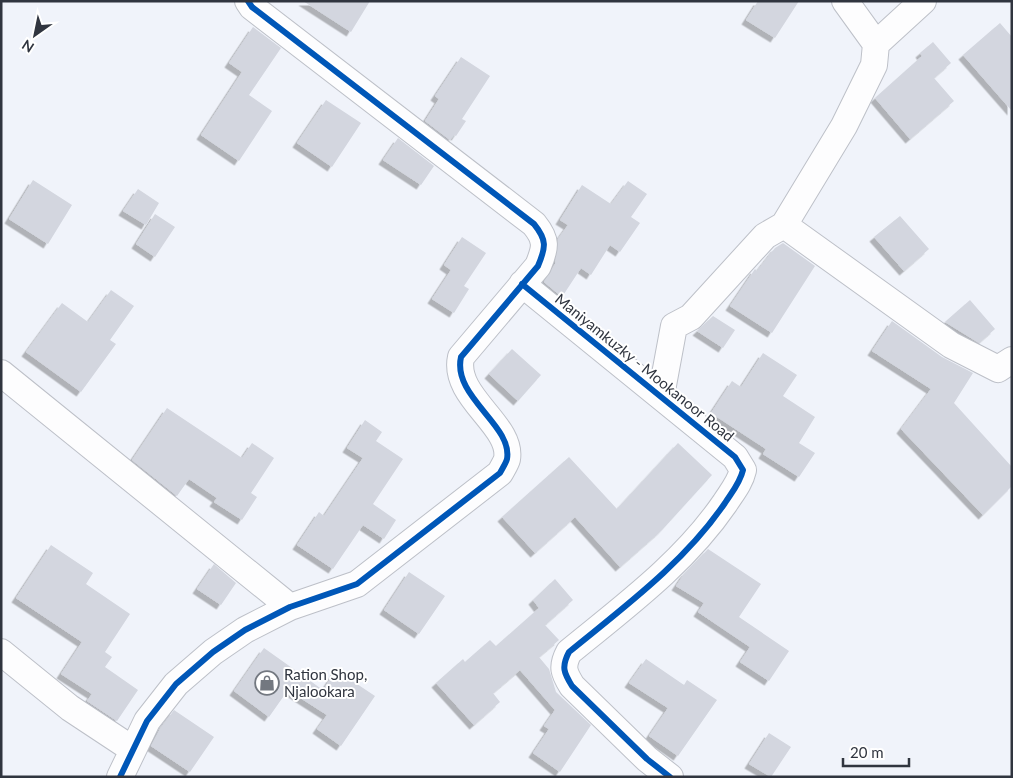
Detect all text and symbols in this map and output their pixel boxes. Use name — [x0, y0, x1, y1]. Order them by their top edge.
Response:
north arrow — [10, 10, 60, 60]
text: N — [18, 36, 37, 56]
street label: Maniyamkuzky - Mookanoor Road — [552, 289, 738, 445]
place label: Ration Shop, Njalookara — [284, 665, 367, 700]
shop icon: Ration Shop, Njalookara — [254, 670, 280, 696]
scale bar — [843, 736, 909, 768]
text: 20 m — [850, 743, 884, 761]

